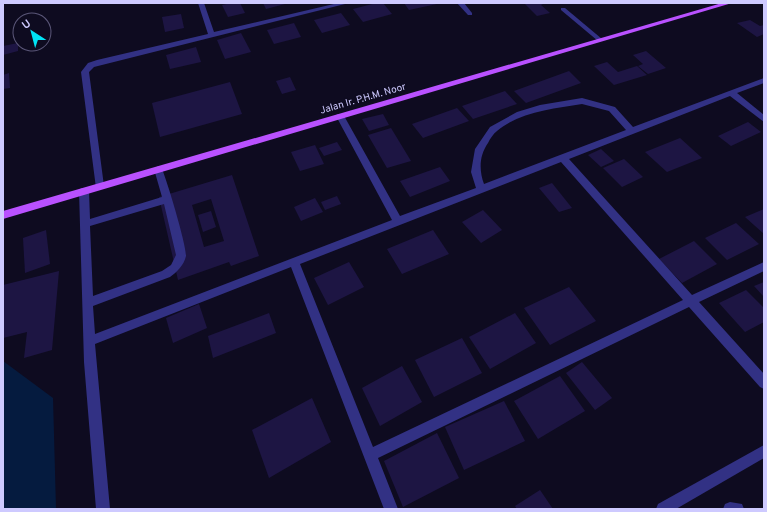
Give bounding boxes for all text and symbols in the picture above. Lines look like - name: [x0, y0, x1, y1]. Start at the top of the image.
- north arrow: [12, 12, 52, 52]
- text: U: [19, 17, 34, 33]
- street label: Jalan Ir. P.H.M. Noor: [318, 80, 408, 118]

